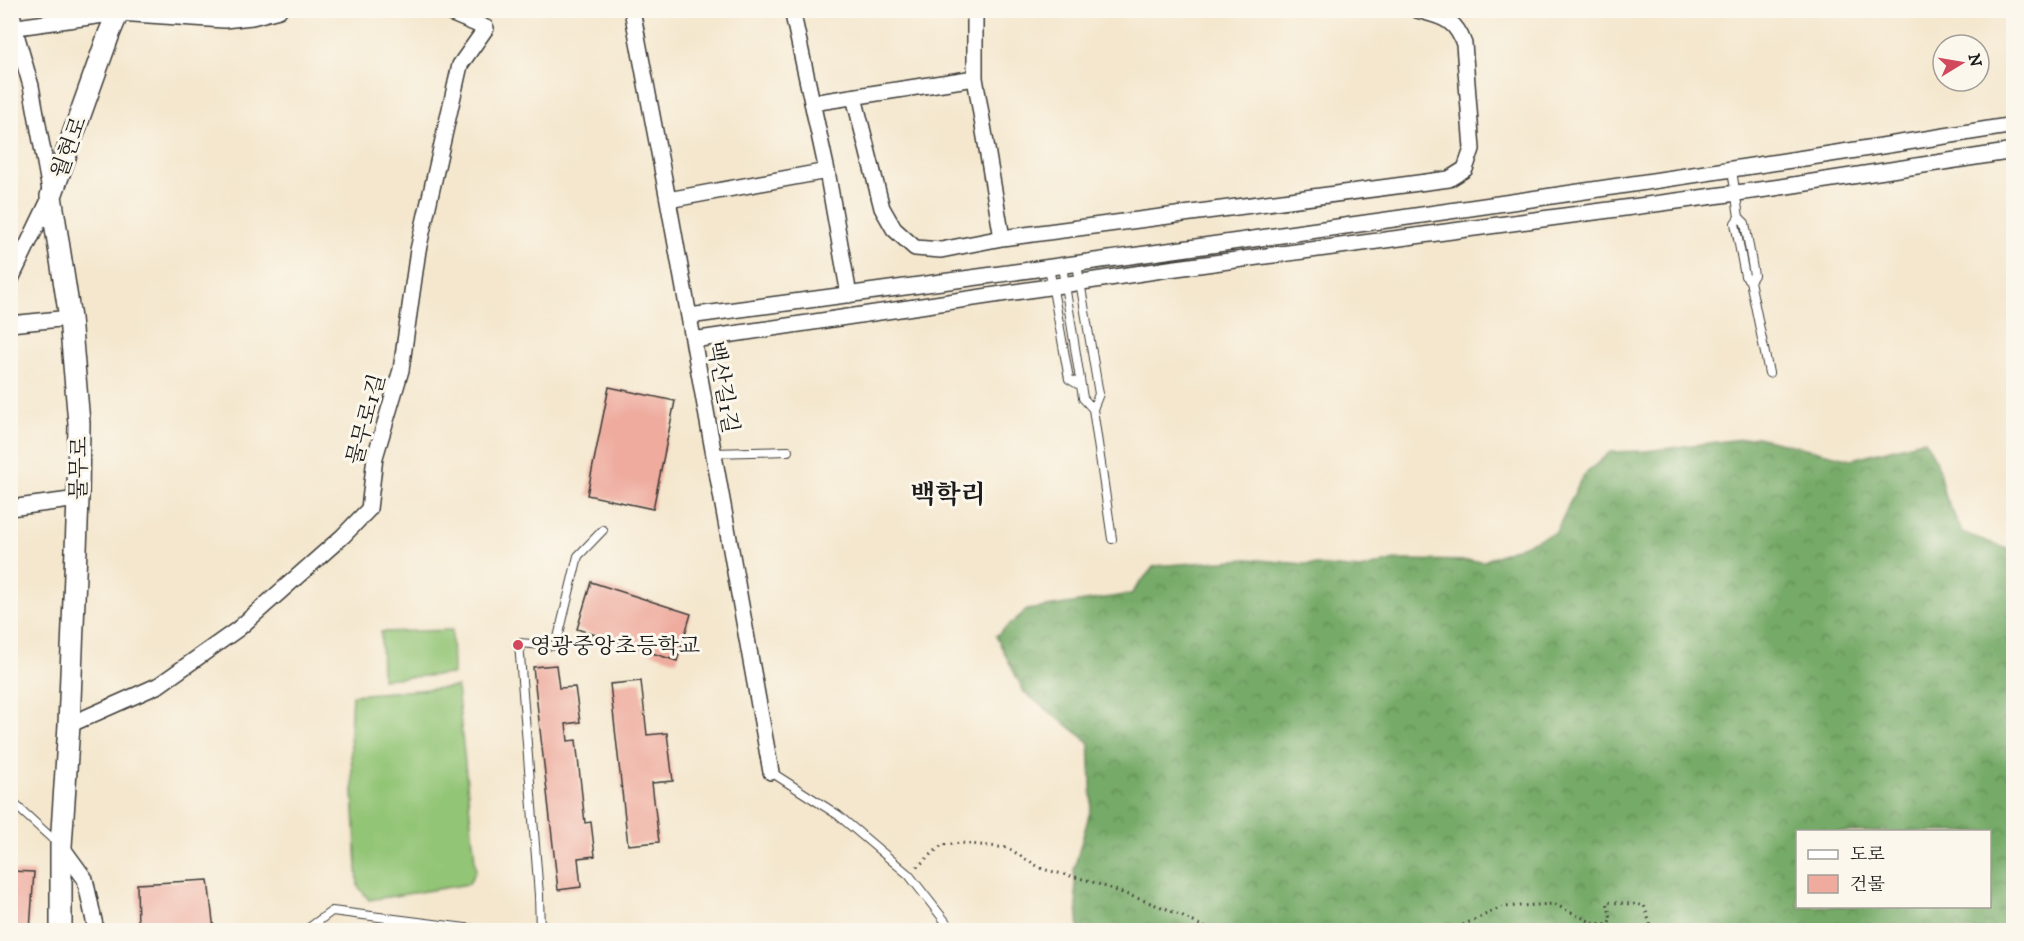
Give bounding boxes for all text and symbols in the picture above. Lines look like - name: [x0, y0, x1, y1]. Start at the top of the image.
- north arrow: [1931, 33, 1991, 93]
- text: N: [1964, 52, 1986, 69]
- street label: 월현로: [46, 113, 93, 182]
- street label: 백산길1길: [701, 339, 744, 435]
- street label: 물무로1길: [341, 371, 392, 468]
- street label: 물무로: [65, 436, 94, 500]
- district label: 백학리: [910, 479, 986, 512]
- place label: 영광중앙초등학교: [530, 633, 700, 660]
- marker: 영광중앙초등학교: [511, 638, 525, 652]
- legend: [1796, 830, 1991, 908]
- text: 도로: [1850, 844, 1885, 866]
- text: 건물: [1850, 874, 1885, 896]

